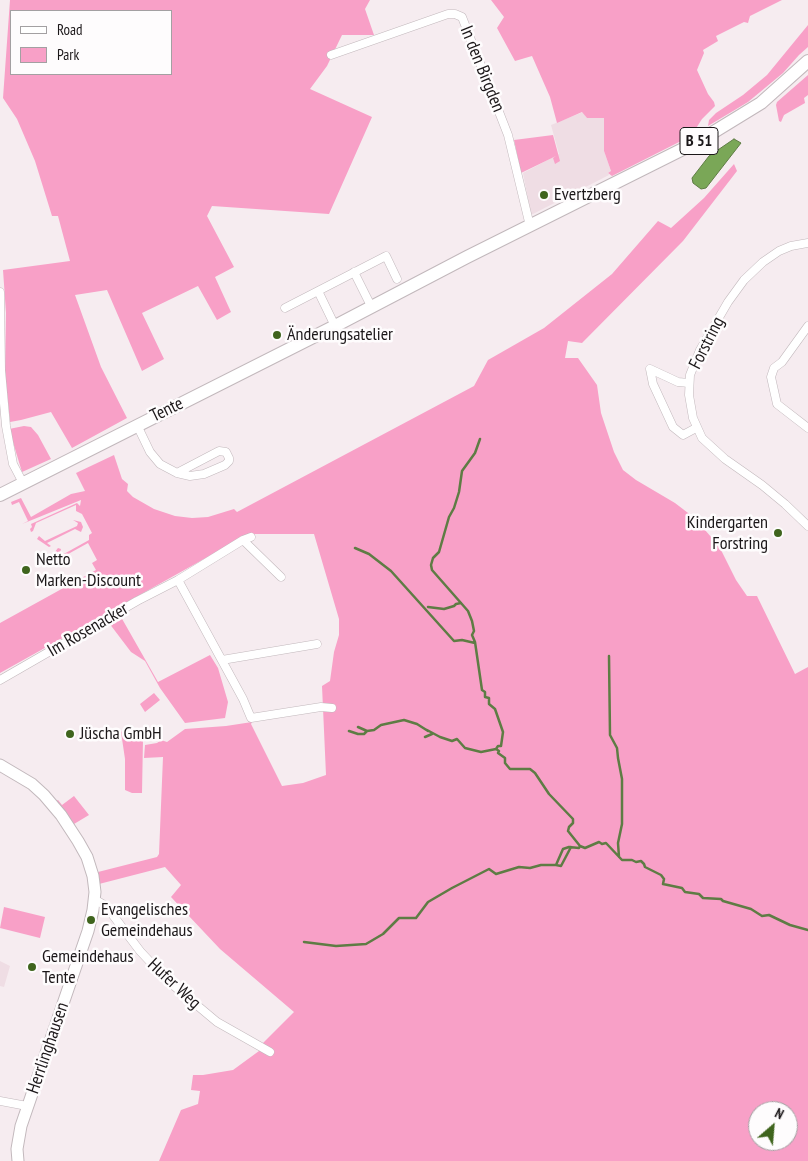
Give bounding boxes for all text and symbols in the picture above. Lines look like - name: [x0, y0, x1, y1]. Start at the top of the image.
- legend: [10, 10, 172, 75]
- text: Road: [57, 20, 83, 39]
- street label: In den Birgden: [455, 23, 509, 115]
- text: Park: [57, 45, 79, 64]
- road number: B 51: [680, 128, 718, 154]
- place label: Evertzberg: [554, 184, 621, 206]
- marker: Evertzberg: [538, 189, 550, 201]
- street label: Forstring: [685, 313, 729, 373]
- place label: Änderungsatelier: [287, 324, 393, 346]
- marker: Änderungsatelier: [271, 329, 283, 341]
- street label: Tente: [147, 393, 187, 427]
- place label: Kindergarten Forstring: [687, 512, 768, 554]
- marker: Kindergarten Forstring: [772, 527, 784, 539]
- place label: Netto Marken-Discount: [36, 549, 141, 592]
- marker: Netto Marken-Discount: [20, 564, 32, 576]
- street label: Im Rosenacker: [44, 598, 132, 662]
- place label: Jüscha GmbH: [80, 723, 162, 745]
- marker: Jüscha GmbH: [64, 728, 76, 740]
- place label: Evangelisches Gemeindehaus: [101, 899, 192, 942]
- marker: Evangelisches Gemeindehaus: [85, 914, 97, 926]
- place label: Gemeindehaus Tente: [42, 946, 133, 989]
- street label: Hufer Weg: [143, 954, 205, 1014]
- marker: Gemeindehaus Tente: [26, 961, 38, 973]
- street label: Herrlinghausen: [22, 1000, 74, 1096]
- north arrow: [748, 1101, 798, 1151]
- text: N: [772, 1104, 787, 1123]

